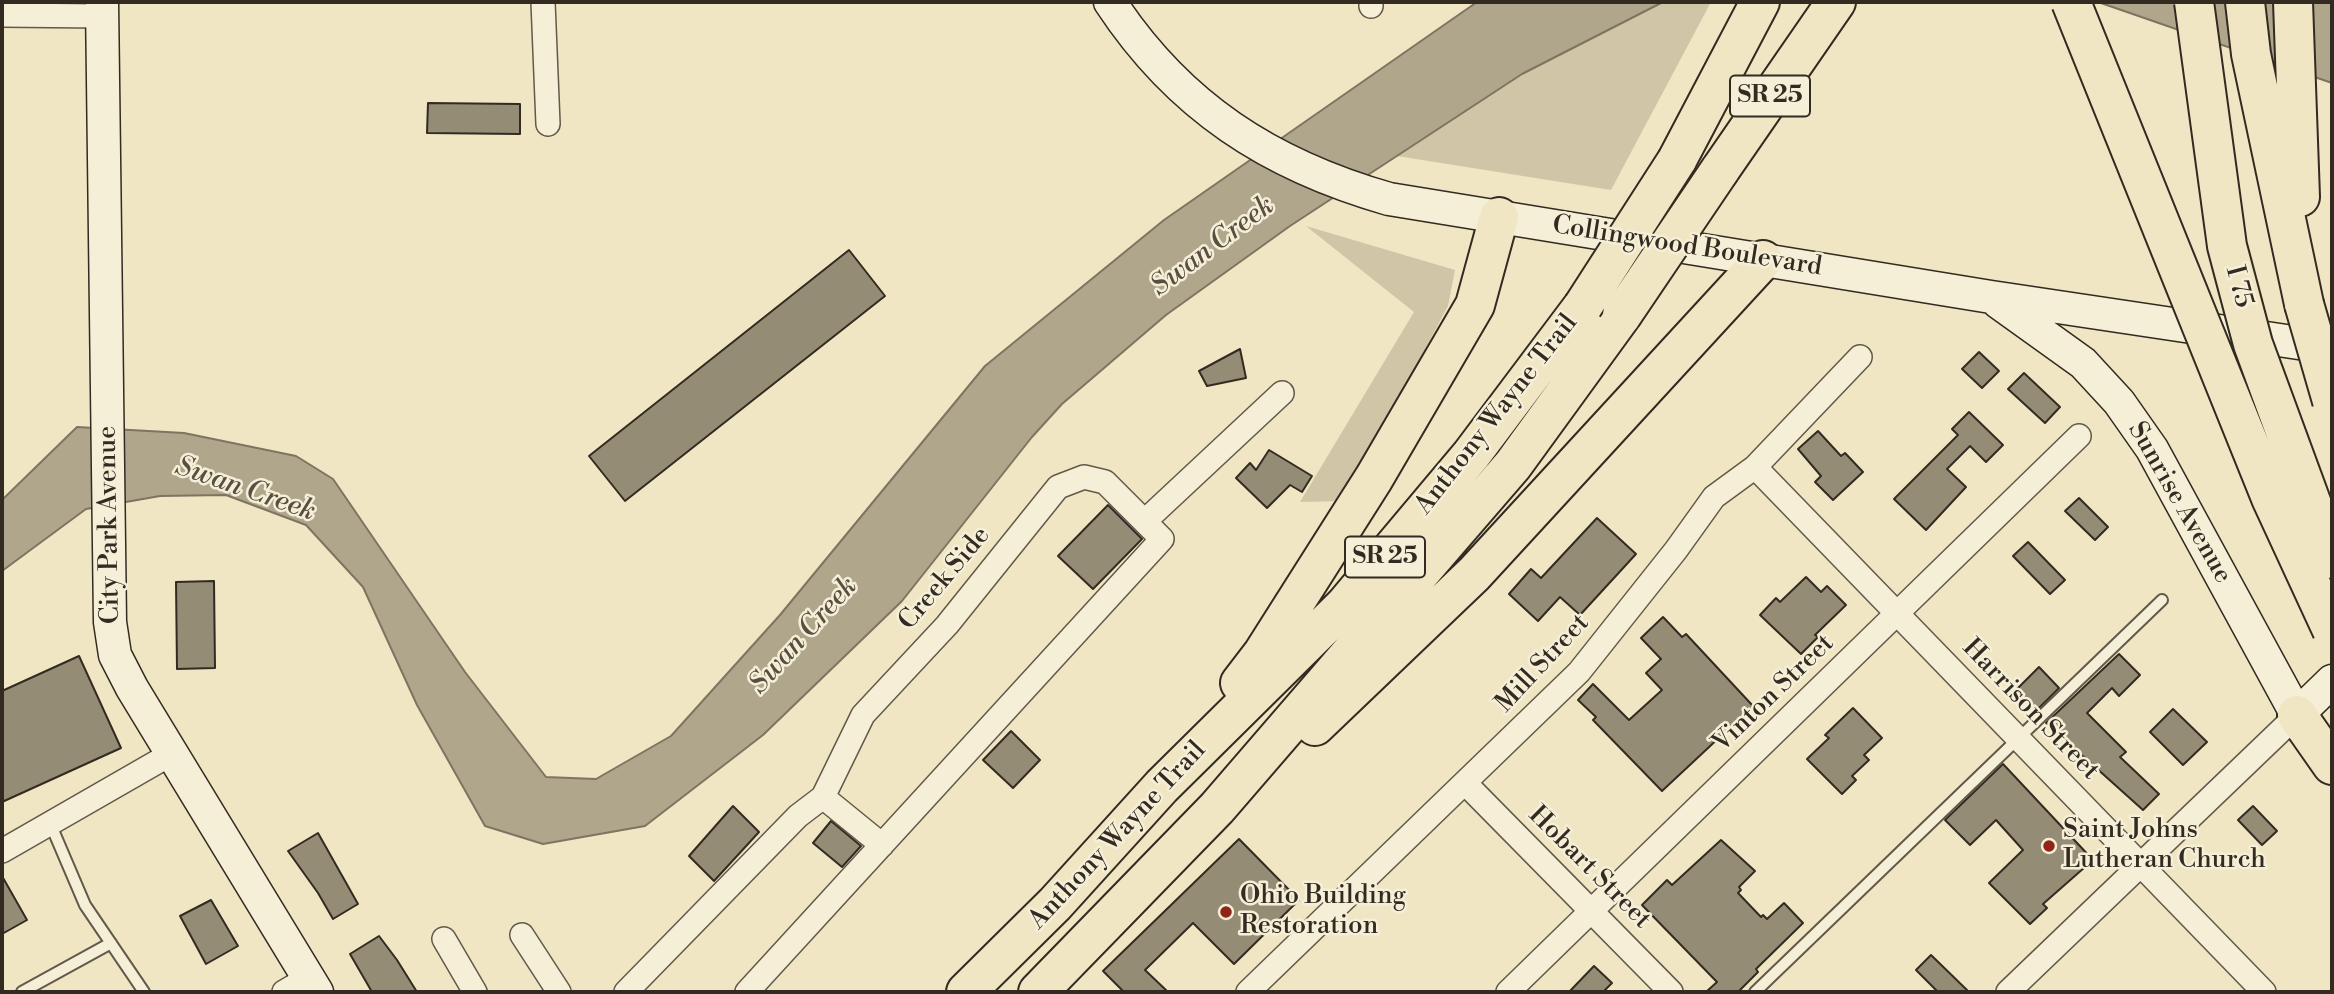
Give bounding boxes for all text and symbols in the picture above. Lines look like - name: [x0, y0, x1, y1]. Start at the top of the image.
- road number: SR 25: [1730, 76, 1810, 116]
- water label: Swan Creek: [1145, 190, 1281, 304]
- street label: Collingwood Boulevard: [1550, 210, 1824, 284]
- street label: I 75: [2217, 263, 2259, 311]
- street label: Anthony Wayne Trail: [1409, 309, 1585, 521]
- street label: Sunrise Avenue: [2120, 417, 2238, 589]
- street label: City Park Avenue: [93, 426, 127, 624]
- water label: Swan Creek: [171, 450, 319, 530]
- street label: Creek Side: [893, 521, 997, 637]
- road number: SR 25: [1345, 536, 1425, 578]
- water label: Swan Creek: [743, 571, 865, 701]
- street label: Mill Street: [1490, 608, 1596, 720]
- street label: Vinton Street: [1707, 629, 1841, 759]
- street label: Harrison Street: [1955, 633, 2105, 787]
- street label: Anthony Wayne Trail: [1023, 736, 1213, 936]
- street label: Hobart Street: [1521, 800, 1657, 936]
- place label: Saint Johns Lutheran Church: [2063, 815, 2266, 876]
- marker: Saint Johns Lutheran Church: [2041, 838, 2057, 854]
- place label: Ohio Building Restoration: [1240, 881, 1406, 942]
- marker: Ohio Building Restoration: [1218, 904, 1234, 920]

